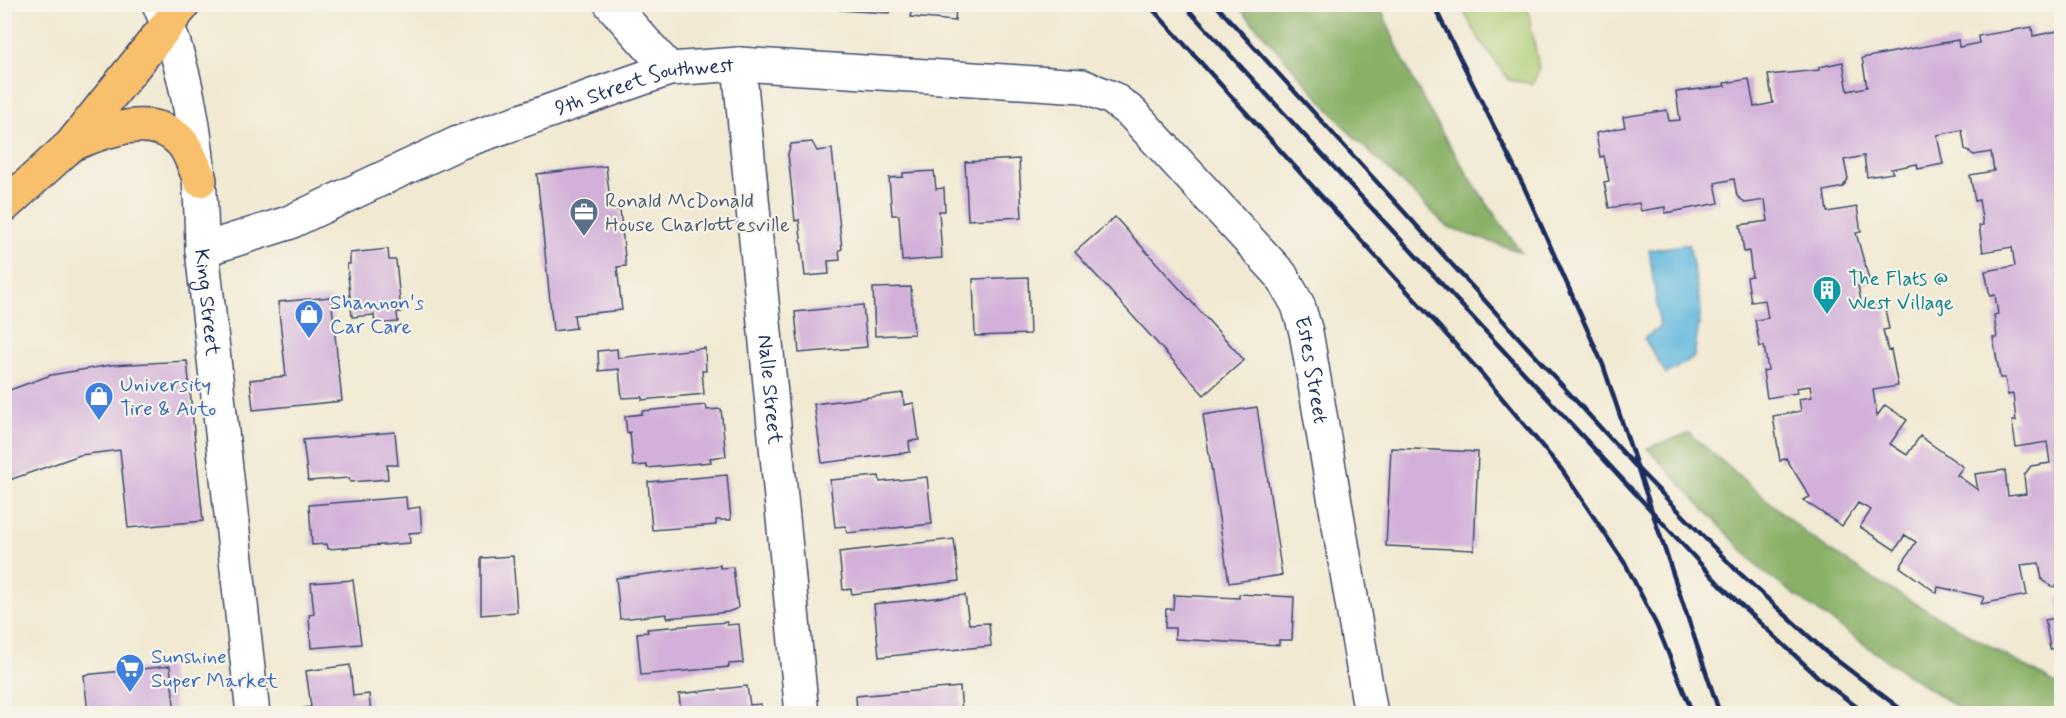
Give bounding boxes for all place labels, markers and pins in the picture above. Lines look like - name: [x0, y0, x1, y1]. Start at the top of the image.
- place label: Ronald McDonald House Charlottesville: [605, 187, 790, 239]
- office icon: Ronald McDonald House Charlottesville: [568, 196, 600, 238]
- place label: The Flats @ West Village: [1848, 265, 1954, 317]
- building icon: The Flats @ West Village: [1811, 274, 1843, 316]
- place label: Shannon's Car Care: [330, 289, 424, 341]
- shop icon: Shannon's Car Care: [293, 298, 325, 340]
- place label: University Tire & Auto: [120, 371, 216, 423]
- shop icon: University Tire & Auto: [83, 380, 115, 422]
- place label: Sunshine Super Market: [151, 643, 279, 695]
- supermarket icon: Sunshine Super Market: [114, 652, 146, 694]

